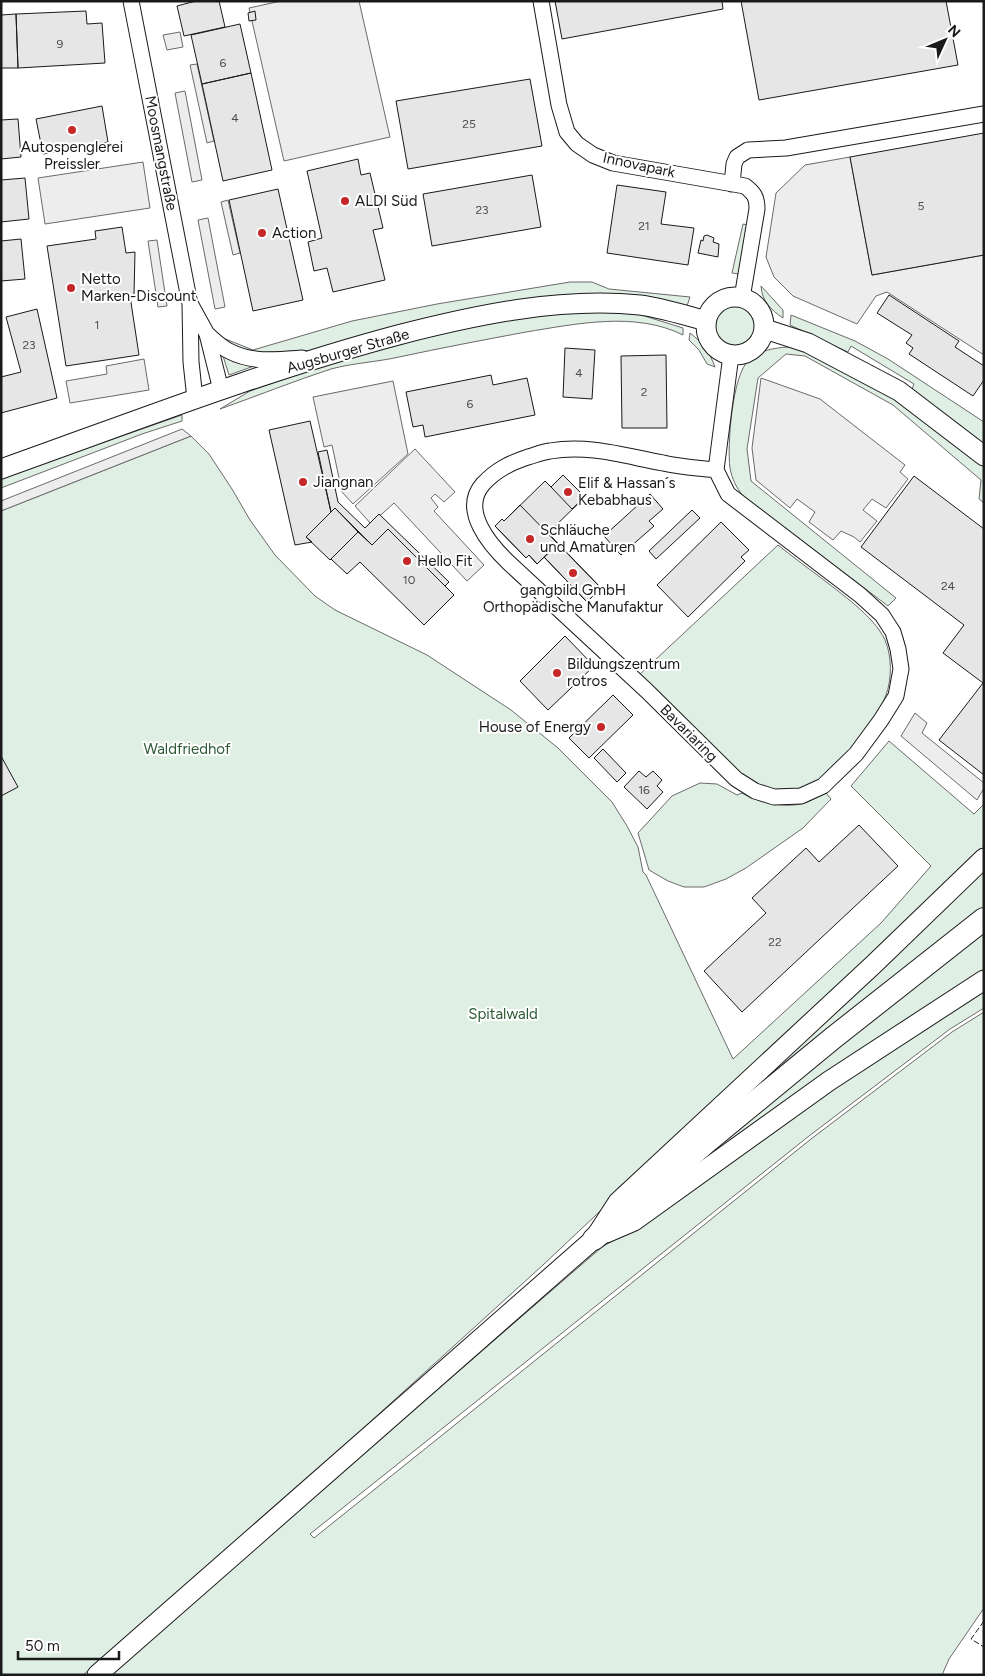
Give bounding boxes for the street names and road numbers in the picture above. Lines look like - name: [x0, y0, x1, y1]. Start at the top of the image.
- street label: Moosmangstraße: [141, 94, 181, 212]
- street label: Innovapark: [601, 149, 677, 182]
- street label: Augsburger Straße: [285, 325, 411, 377]
- street label: Bavariaring: [657, 701, 721, 765]

